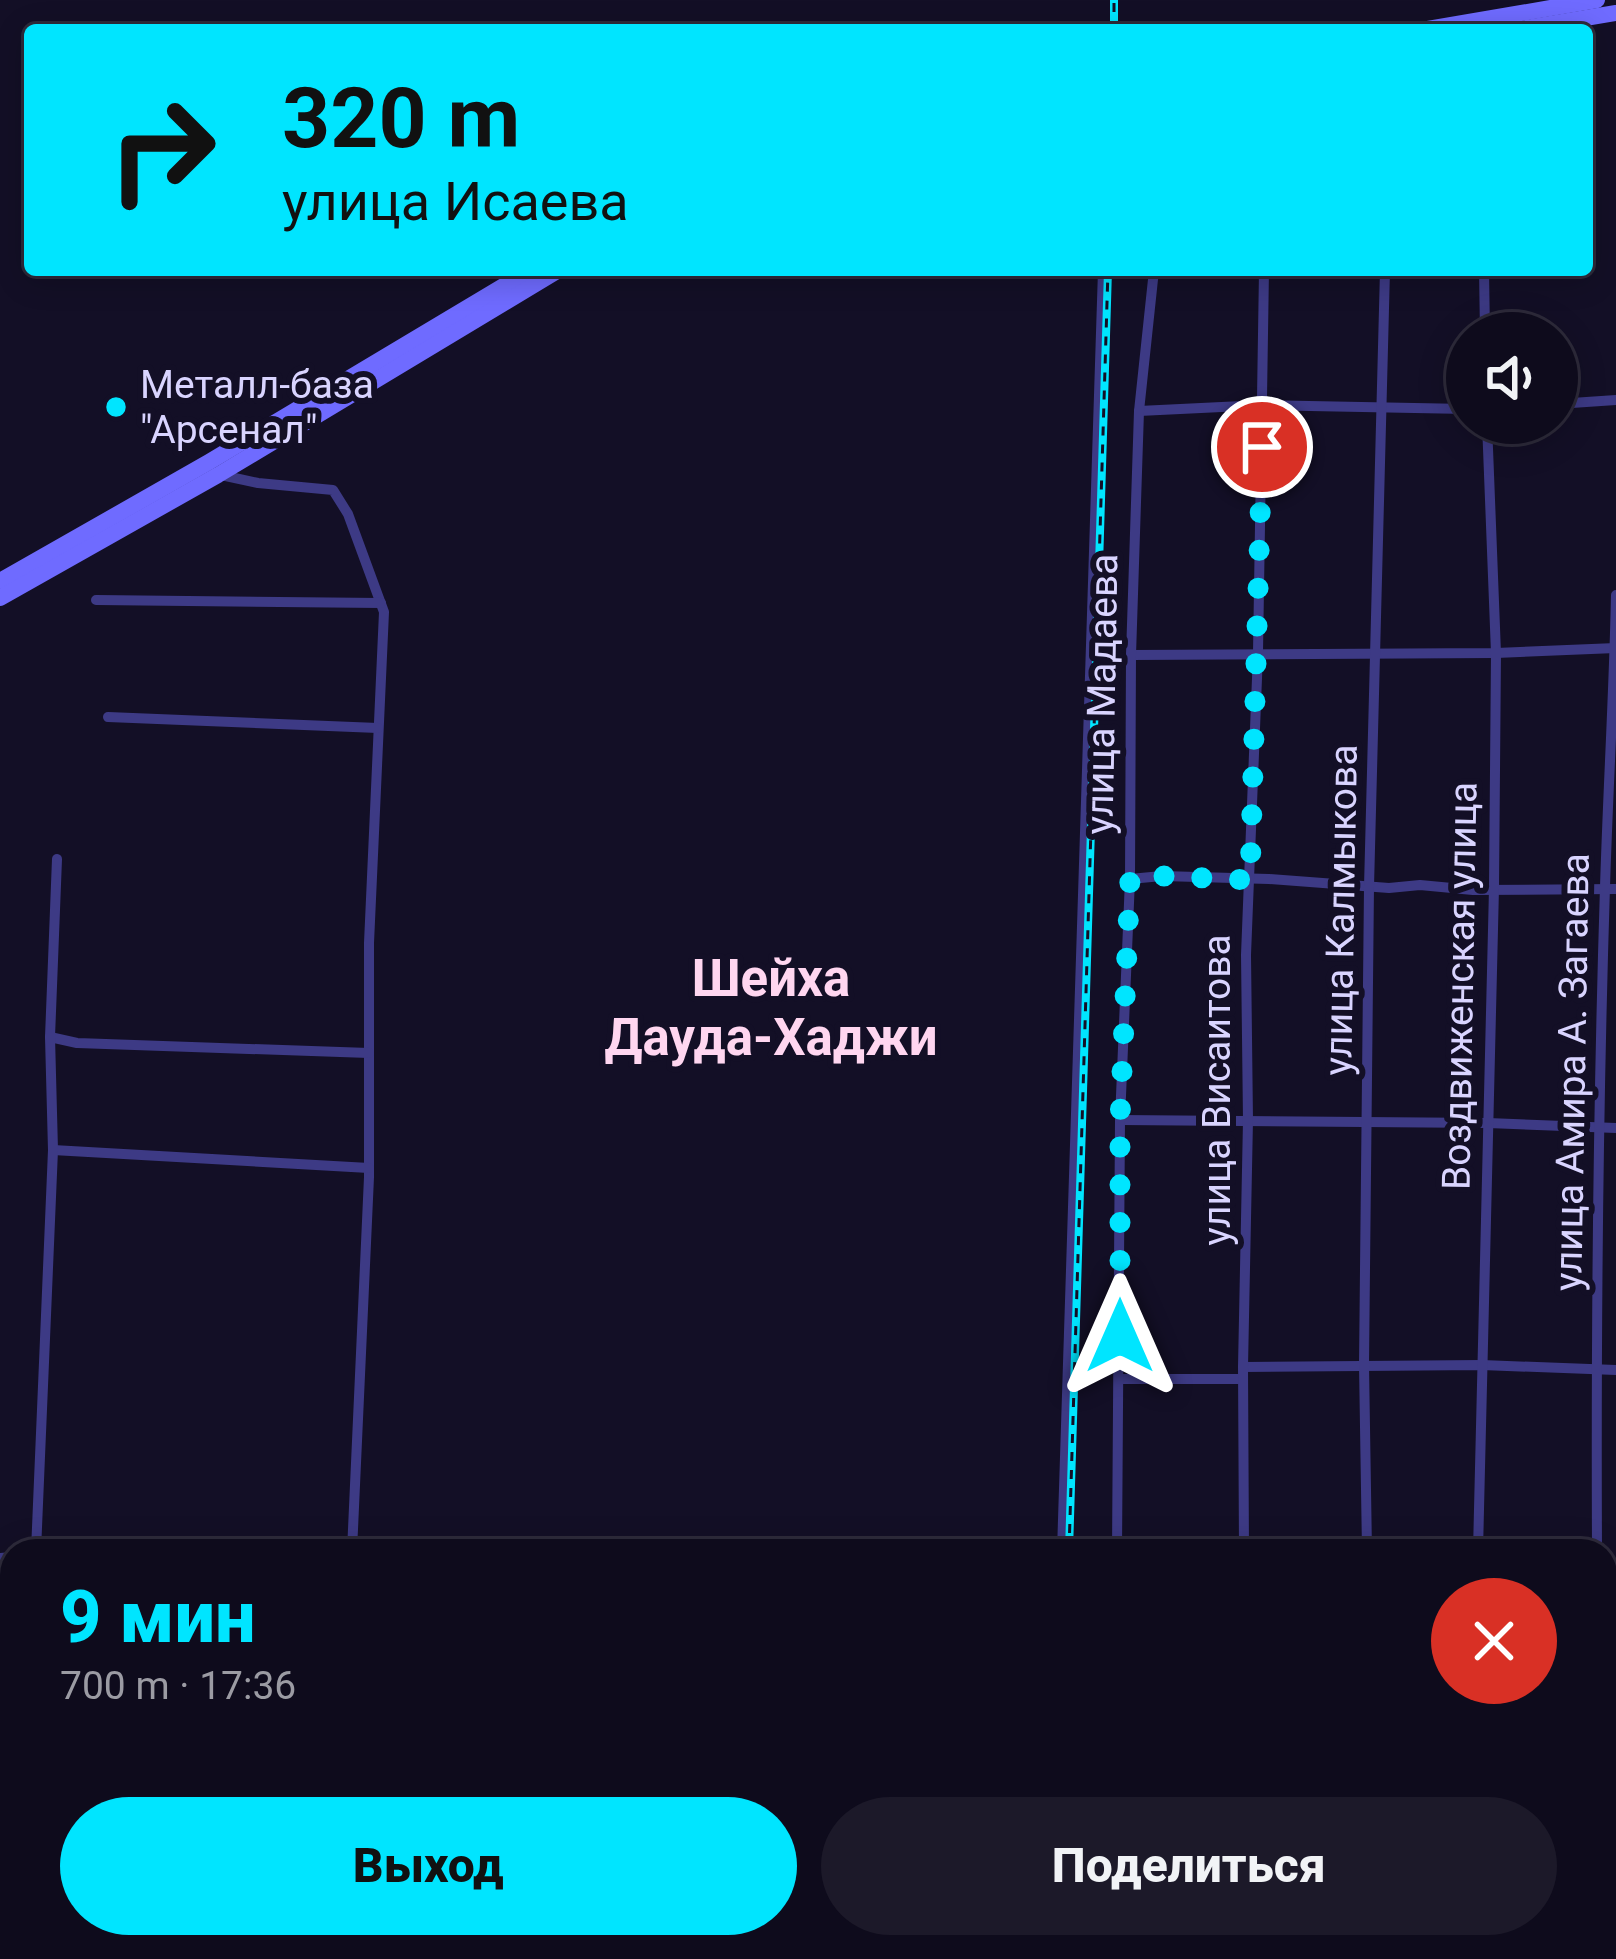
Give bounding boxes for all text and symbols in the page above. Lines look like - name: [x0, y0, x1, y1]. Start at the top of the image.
- text: 320 m: [282, 69, 520, 168]
- icon: right: [84, 72, 240, 228]
- text: улица Исаева: [282, 170, 629, 233]
- map controls: [1446, 312, 1578, 444]
- button: sound: [1446, 312, 1578, 444]
- place label: Металл-база "Арсенал": [140, 362, 374, 453]
- marker: Металл-база "Арсенал": [103, 394, 129, 420]
- pin: [1211, 396, 1313, 498]
- icon: arrive: [1229, 414, 1295, 480]
- street label: улица Мадаева: [1077, 553, 1127, 835]
- street label: улица Калмыкова: [1315, 744, 1367, 1076]
- street label: Воздвиженская улица: [1433, 782, 1487, 1190]
- street label: улица Амира А. Загаева: [1545, 853, 1599, 1291]
- street label: улица Висаитова: [1194, 934, 1240, 1246]
- district label: Шейха Дауда-Хаджи: [604, 949, 938, 1067]
- position arrow: [1057, 1273, 1183, 1399]
- text: 9 мин: [60, 1575, 256, 1660]
- button: close: [1431, 1578, 1557, 1704]
- text: 700 m · 17:36: [60, 1663, 296, 1709]
- button: Выход: [60, 1797, 797, 1935]
- button: Поделиться: [821, 1797, 1557, 1935]

